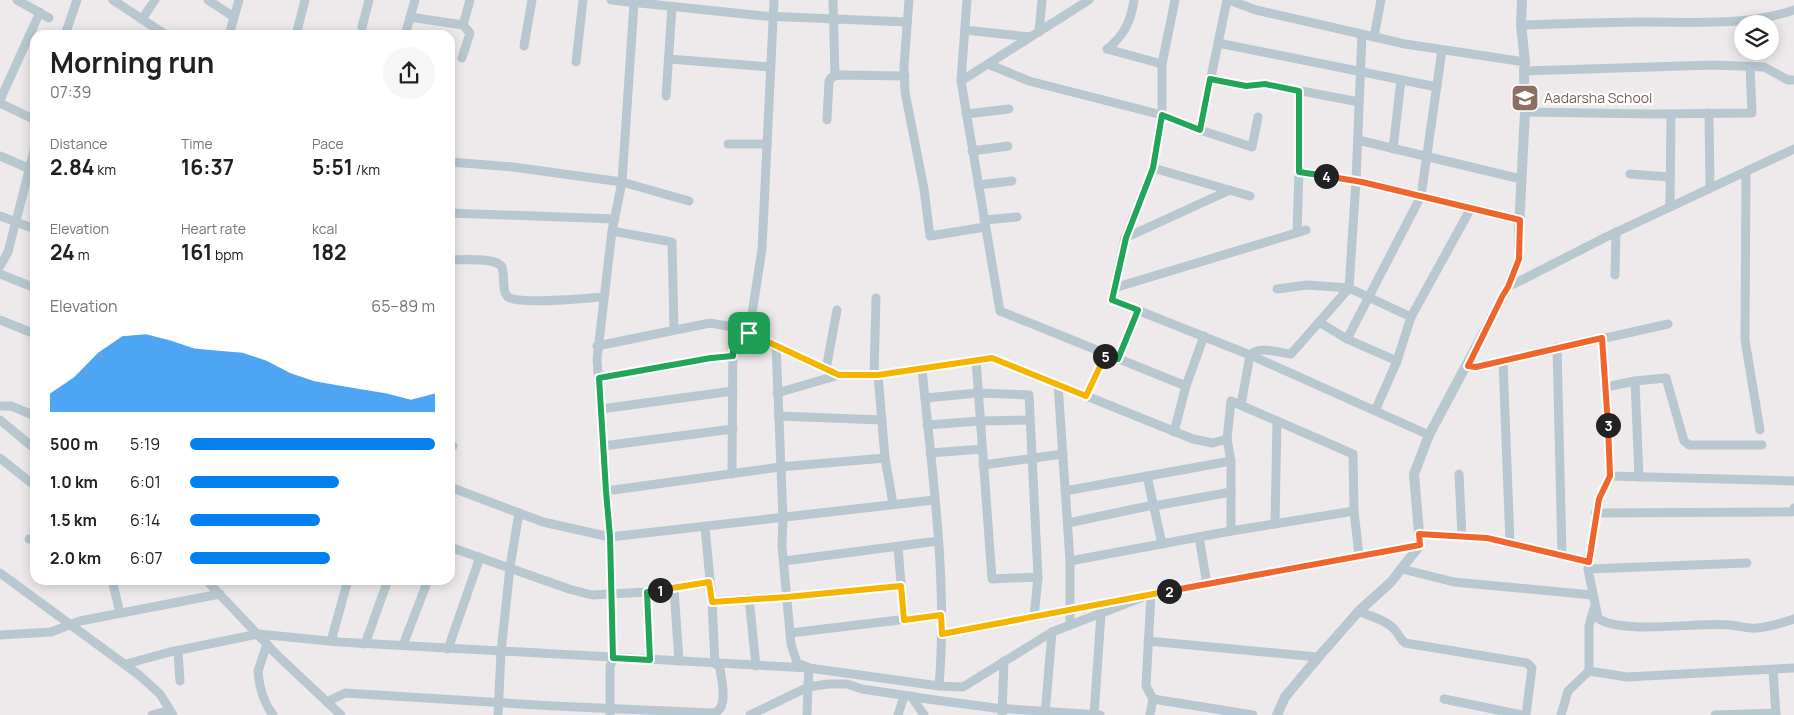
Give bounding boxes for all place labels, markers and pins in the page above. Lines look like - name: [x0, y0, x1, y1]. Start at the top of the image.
- school or university icon: Aadarsha School: [1510, 83, 1540, 113]
- place label: Aadarsha School: [1544, 88, 1652, 107]
- pin: 4: [1314, 164, 1338, 188]
- pin: [728, 312, 770, 354]
- pin: 5: [1092, 344, 1118, 368]
- pin: 3: [1596, 412, 1620, 438]
- pin: 1: [648, 578, 672, 602]
- pin: 2: [1156, 578, 1182, 604]

